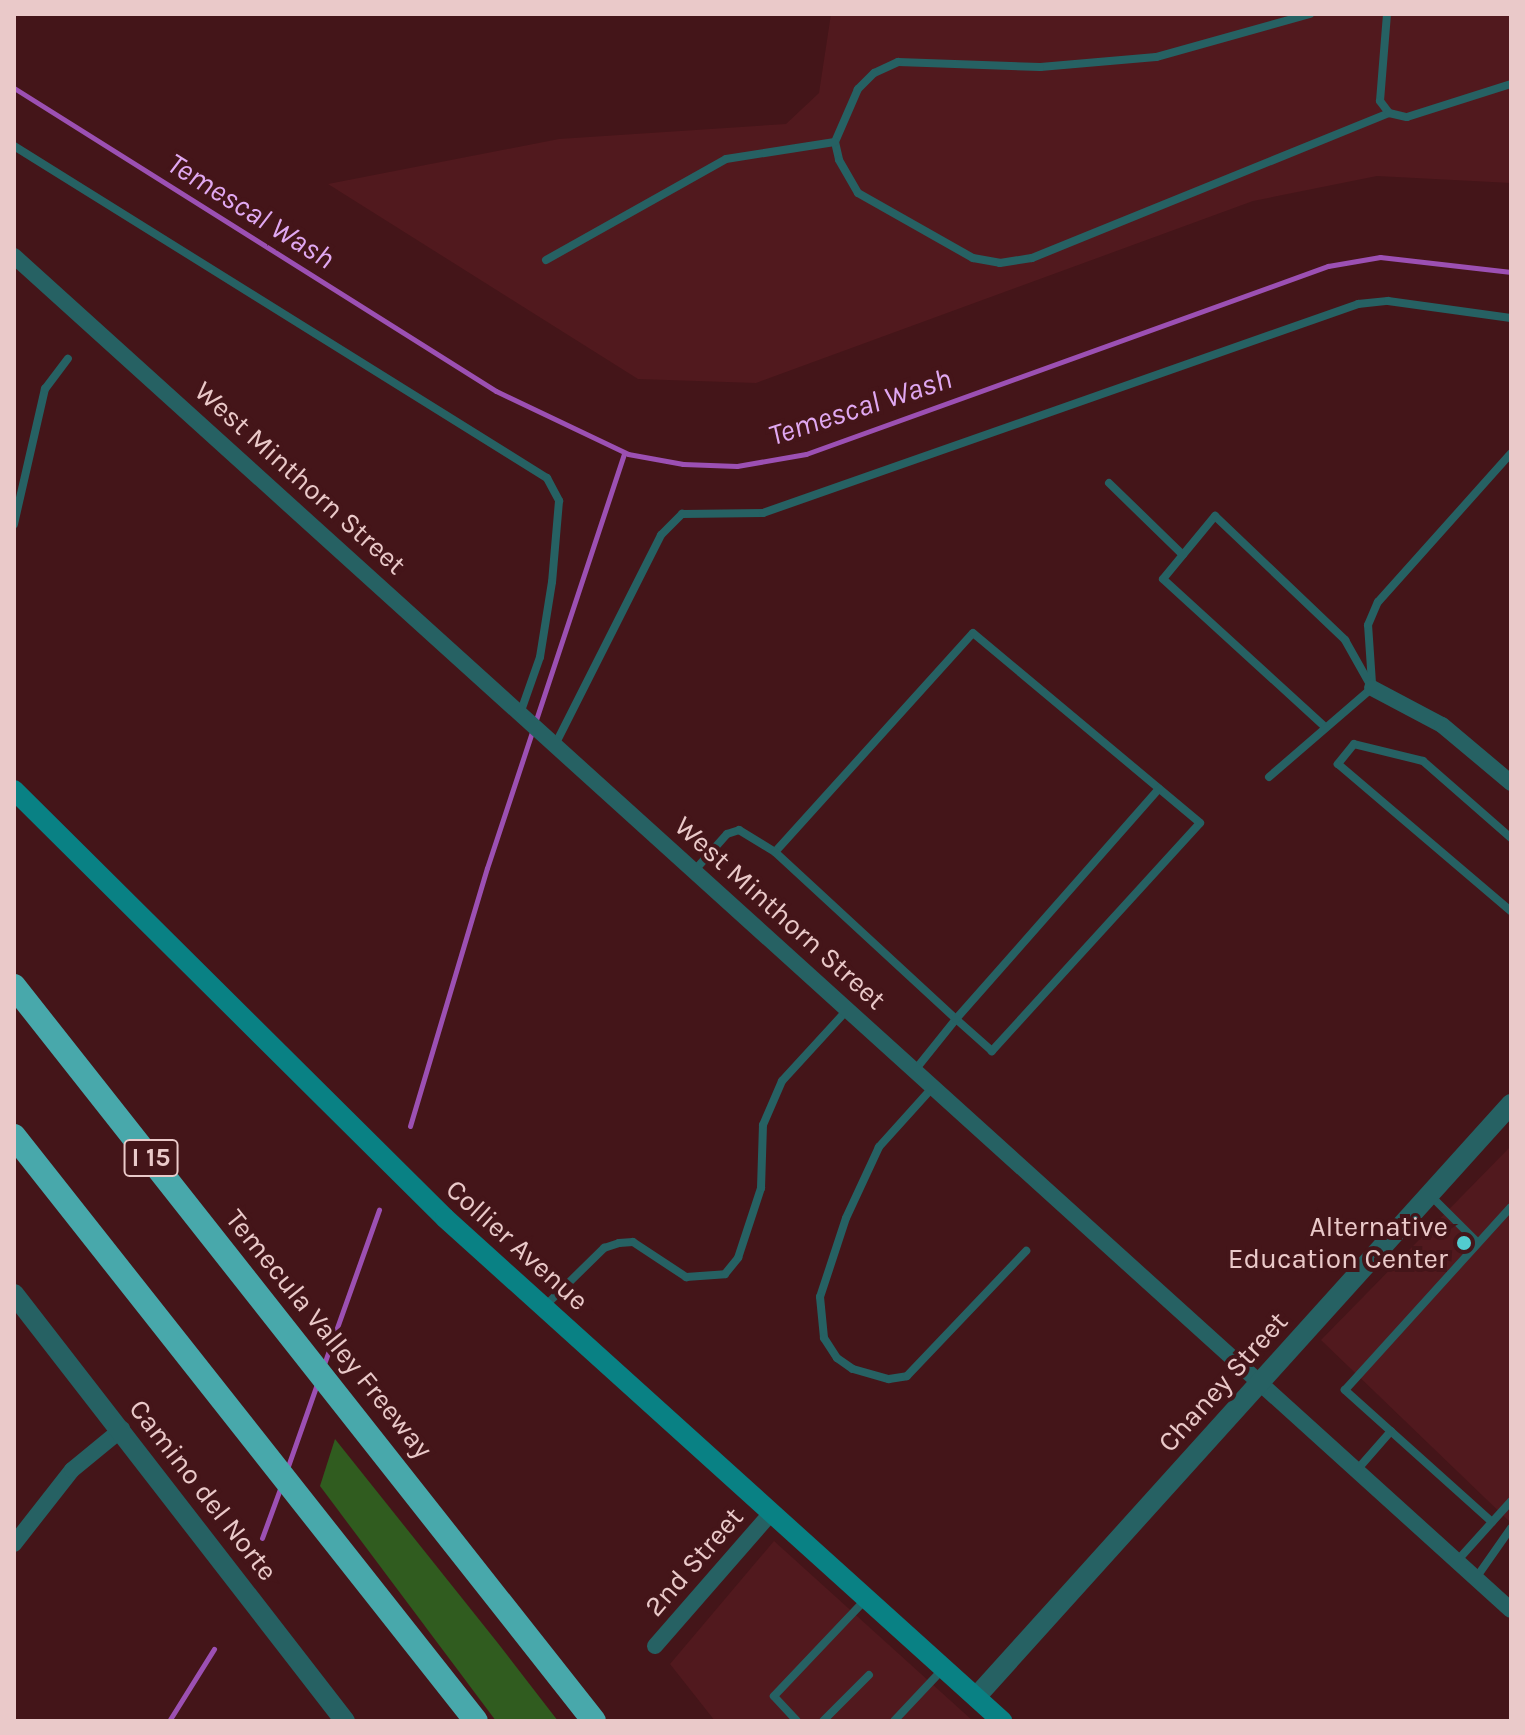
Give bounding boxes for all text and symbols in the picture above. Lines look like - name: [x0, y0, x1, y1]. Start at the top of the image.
- water label: Temescal Wash: [161, 145, 341, 277]
- water label: Temescal Wash: [764, 360, 956, 454]
- street label: West Minthorn Street: [187, 374, 413, 582]
- street label: West Minthorn Street: [667, 809, 893, 1017]
- road number: I 15: [123, 1136, 179, 1180]
- street label: Collier Avenue: [439, 1172, 595, 1318]
- street label: Temecula Valley Freeway: [218, 1203, 440, 1465]
- place label: Alternative Education Center: [1228, 1210, 1448, 1276]
- marker: Alternative Education Center: [1455, 1234, 1473, 1252]
- street label: Chaney Street: [1151, 1305, 1295, 1459]
- street label: Camino del Norte: [122, 1393, 284, 1587]
- street label: 2nd Street: [638, 1501, 750, 1623]

